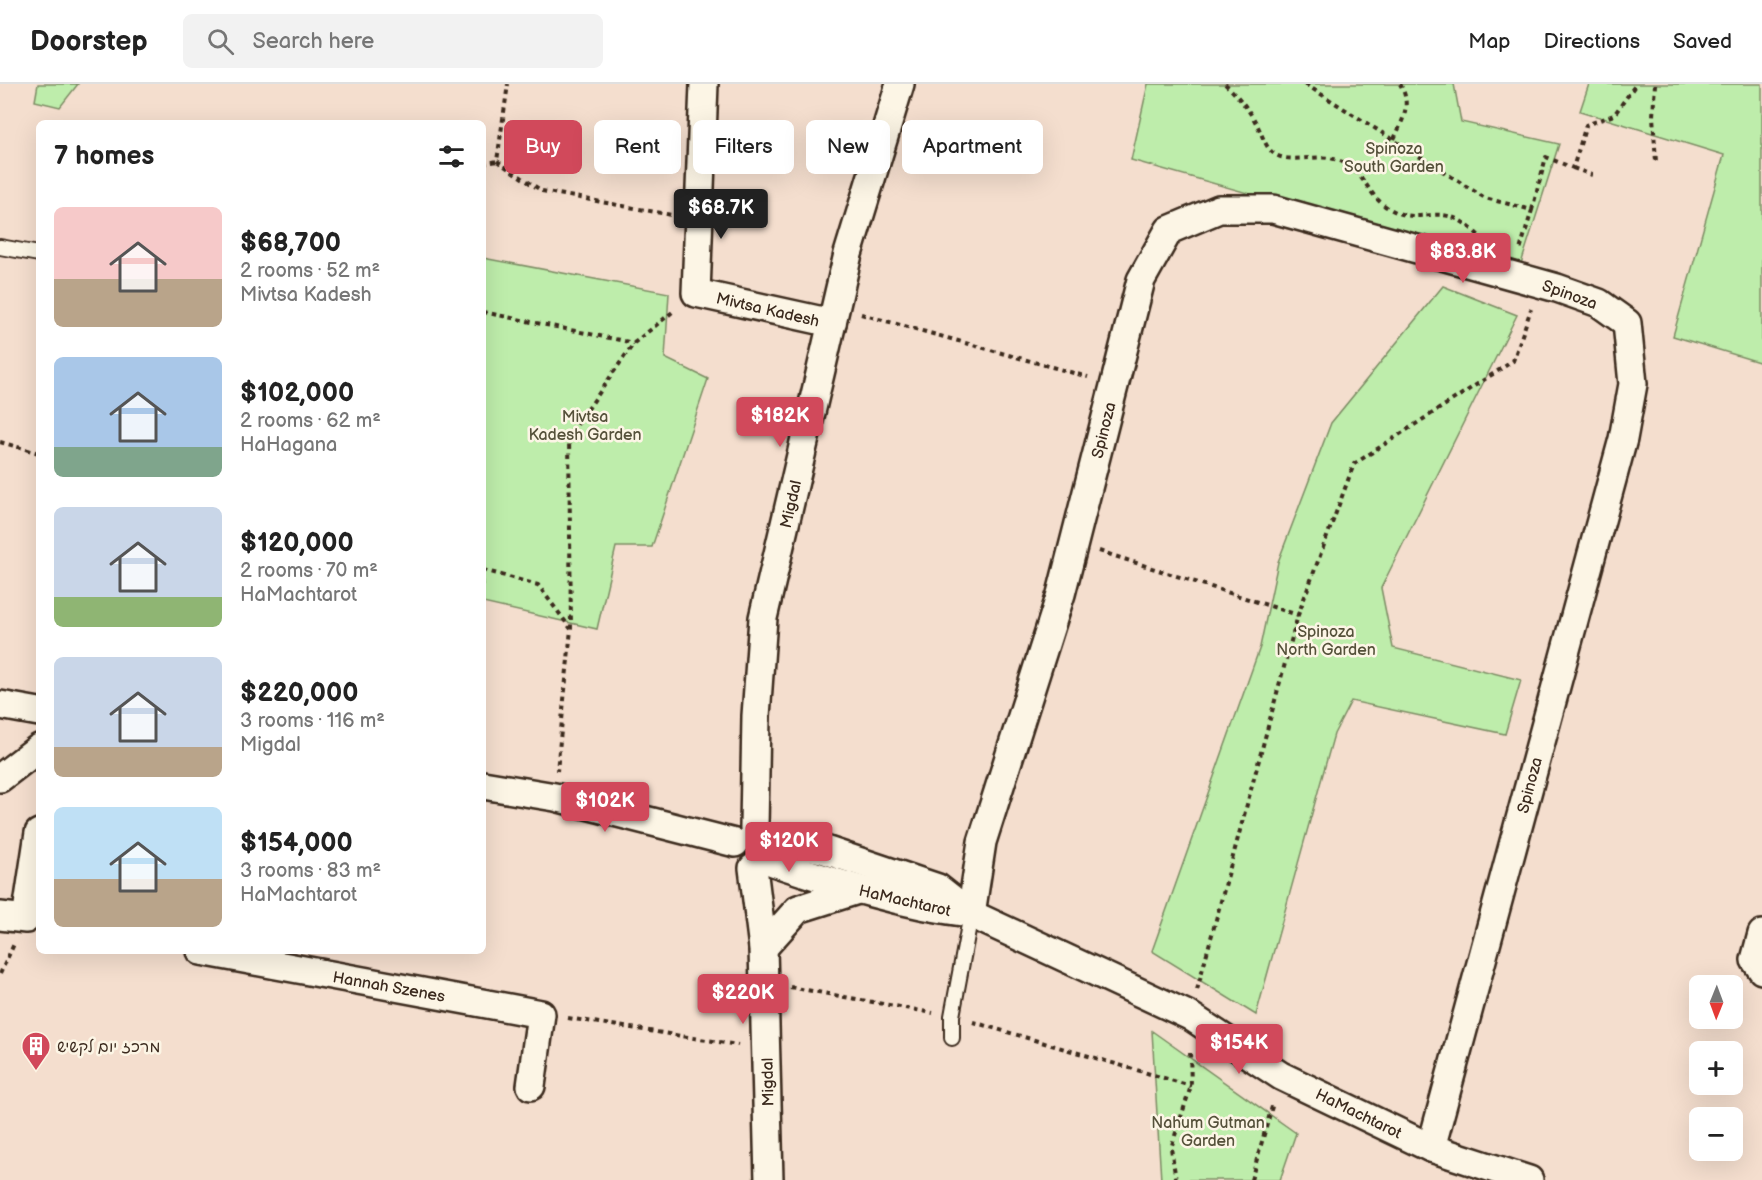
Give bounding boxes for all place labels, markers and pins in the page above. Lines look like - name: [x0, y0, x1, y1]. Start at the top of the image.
- pin: $68.7K: [672, 189, 770, 240]
- pin: $83.8K: [1414, 233, 1512, 284]
- pin: $182K: [738, 397, 822, 448]
- pin: $102K: [563, 782, 647, 833]
- pin: $120K: [747, 822, 831, 873]
- pin: $220K: [701, 974, 785, 1025]
- pin: $154K: [1197, 1024, 1281, 1075]
- building icon: מרכז יום לקשיש: [20, 1030, 52, 1072]
- place label: מרכז יום לקשיש: [57, 1038, 161, 1057]

